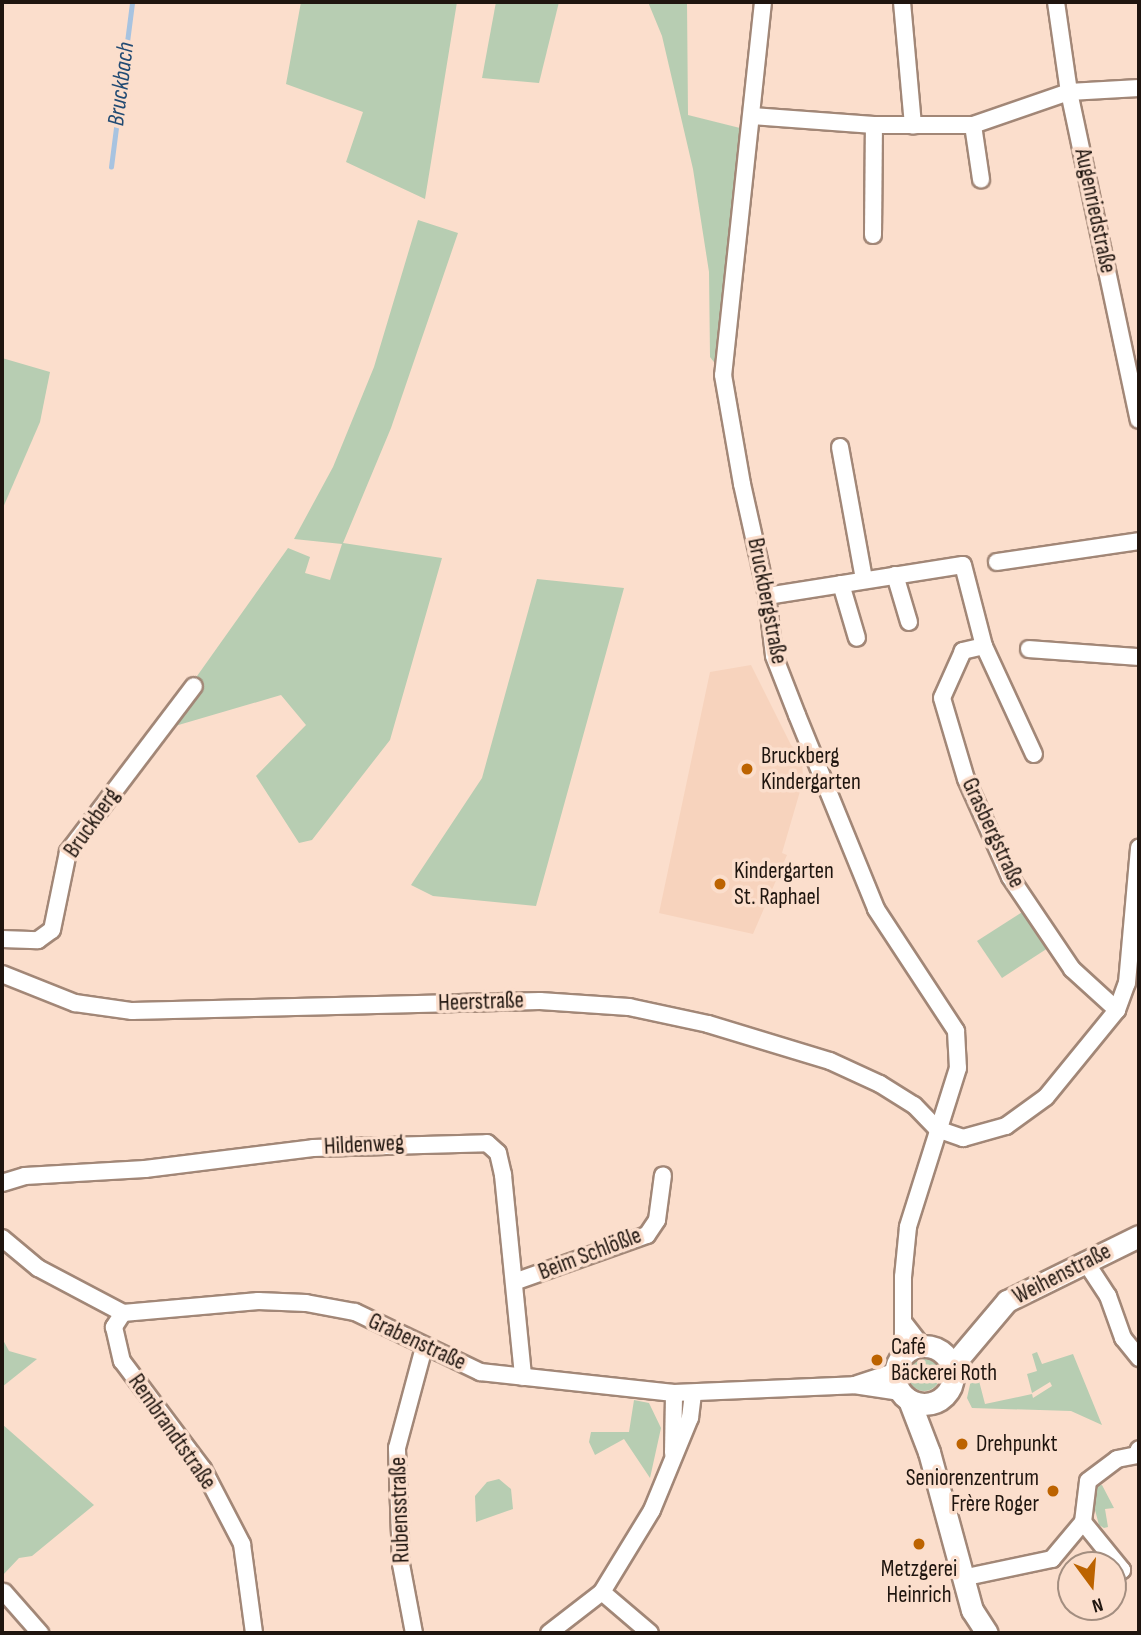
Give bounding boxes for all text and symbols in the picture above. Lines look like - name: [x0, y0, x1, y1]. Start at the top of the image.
- water label: Bruckbach: [102, 40, 140, 128]
- street label: Augenriedstraße: [1068, 146, 1122, 276]
- street label: Bruckbergstraße: [741, 536, 793, 666]
- place label: Bruckberg Kindergarten: [761, 742, 861, 796]
- marker: Bruckberg Kindergarten: [739, 761, 755, 777]
- street label: Grasbergstraße: [956, 774, 1030, 892]
- street label: Bruckberg: [58, 783, 126, 863]
- place label: Kindergarten St. Raphael: [734, 857, 834, 911]
- marker: Kindergarten St. Raphael: [712, 876, 728, 892]
- street label: Heerstraße: [438, 987, 524, 1017]
- street label: Hildenweg: [323, 1129, 405, 1161]
- street label: Beim Schlößle: [535, 1222, 645, 1286]
- street label: Weihenstraße: [1008, 1238, 1116, 1310]
- street label: Grabenstraße: [364, 1307, 470, 1377]
- place label: Café Bäckerei Roth: [891, 1333, 997, 1387]
- marker: Café Bäckerei Roth: [869, 1352, 885, 1368]
- street label: Rembrandtstraße: [122, 1369, 222, 1495]
- place label: Drehpunkt: [976, 1430, 1057, 1458]
- marker: Drehpunkt: [954, 1436, 970, 1452]
- street label: Rubensstraße: [384, 1456, 416, 1564]
- place label: Seniorenzentrum Frère Roger: [906, 1464, 1039, 1518]
- marker: Seniorenzentrum Frère Roger: [1045, 1483, 1061, 1499]
- marker: Metzgerei Heinrich: [911, 1536, 927, 1552]
- north arrow: [1057, 1551, 1127, 1621]
- place label: Metzgerei Heinrich: [881, 1555, 957, 1609]
- text: N: [1089, 1592, 1105, 1617]

